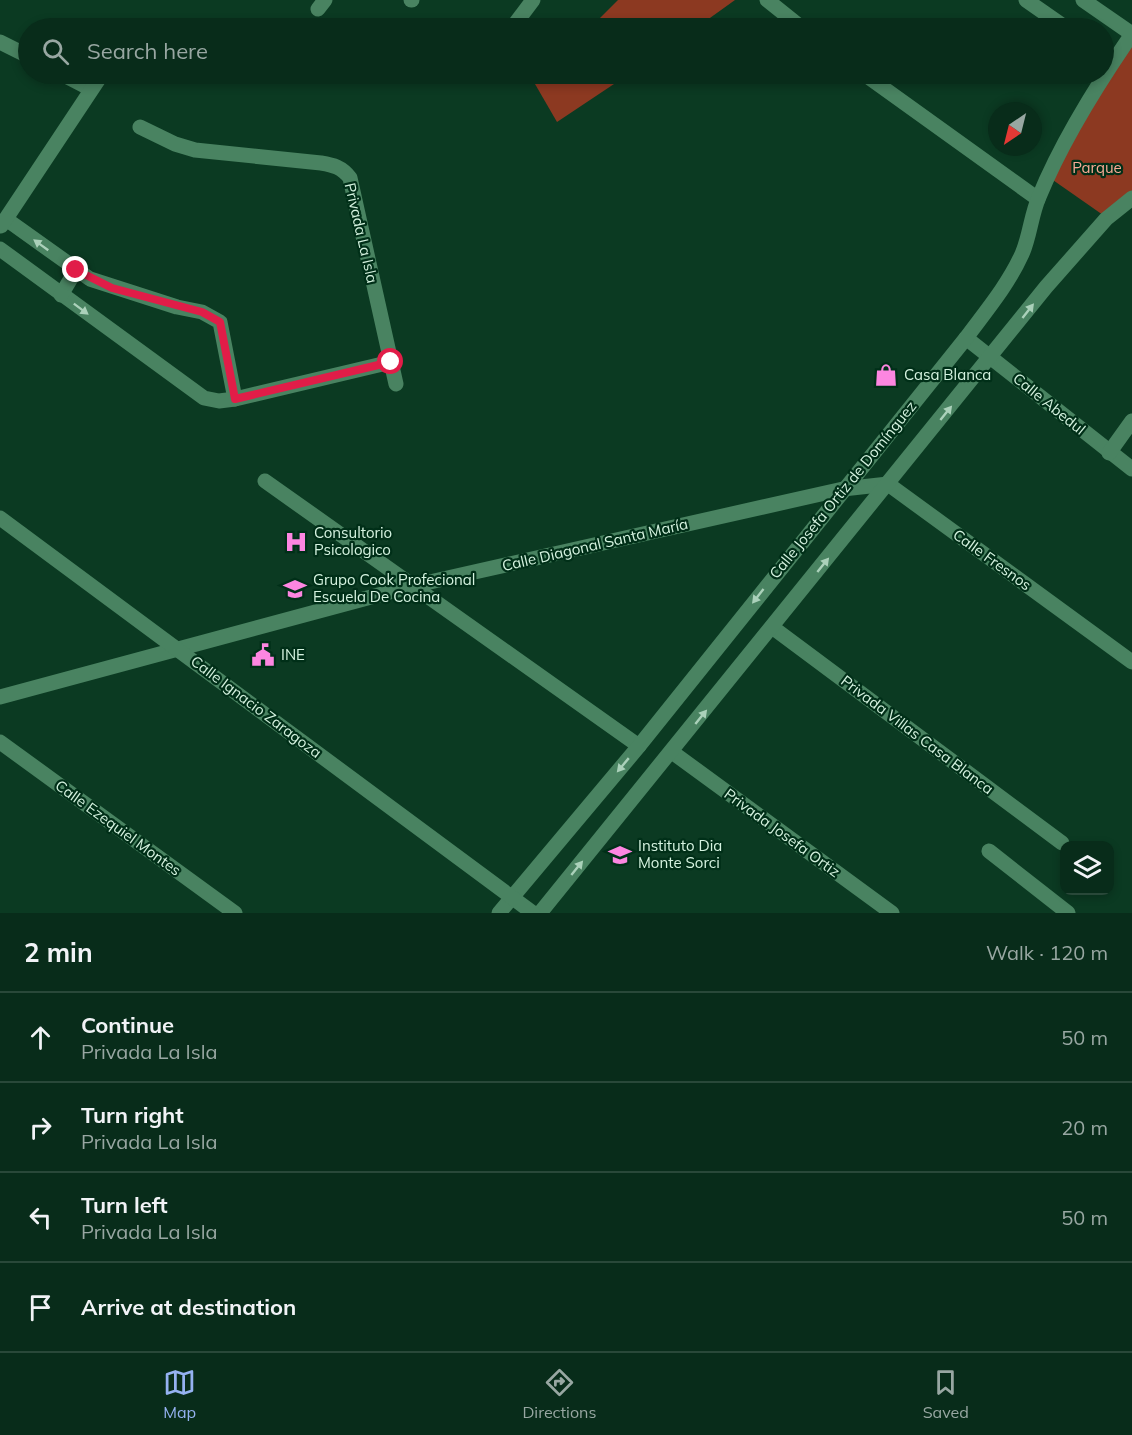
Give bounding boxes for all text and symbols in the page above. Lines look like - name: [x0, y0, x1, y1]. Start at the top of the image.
- search box: [18, 18, 1114, 84]
- icon: search: [39, 35, 72, 68]
- text: Search here: [87, 37, 208, 65]
- north arrow: [988, 102, 1042, 156]
- park label: Parque: [1072, 158, 1122, 177]
- street label: Privada La Isla: [341, 181, 382, 285]
- one-way arrow: [34, 239, 50, 251]
- route end: [62, 256, 88, 282]
- one-way arrow: [73, 303, 88, 315]
- one-way arrow: [1021, 303, 1033, 318]
- route start: [377, 348, 403, 374]
- shop icon: Casa Blanca: [873, 362, 899, 388]
- place label: Casa Blanca: [904, 365, 991, 384]
- street label: Calle Abedul: [1009, 369, 1089, 439]
- street label: Calle Josefa Ortiz de Domínguez: [765, 397, 920, 582]
- one-way arrow: [939, 406, 952, 421]
- street label: Calle Diagonal Santa María: [500, 514, 690, 575]
- place label: Consultorio Psicologico: [314, 523, 392, 559]
- street label: Calle Fresnos: [949, 525, 1035, 594]
- hospital icon: Consultorio Psicologico: [283, 529, 309, 555]
- one-way arrow: [816, 557, 829, 573]
- place label: Grupo Cook Profecional Escuela De Cocina: [313, 570, 475, 606]
- school or university icon: Grupo Cook Profecional Escuela De Cocina: [282, 576, 308, 602]
- one-way arrow: [751, 588, 764, 604]
- public building icon: INE: [250, 642, 276, 668]
- place label: INE: [281, 645, 305, 664]
- street label: Calle Ignacio Zaragoza: [187, 651, 325, 762]
- street label: Privada Villas Casa Blanca: [837, 671, 997, 798]
- one-way arrow: [694, 709, 706, 724]
- one-way arrow: [617, 757, 630, 772]
- street label: Calle Ezequiel Montes: [52, 776, 185, 880]
- street label: Privada Josefa Ortiz: [721, 784, 844, 881]
- place label: Instituto Dia Monte Sorci: [638, 836, 722, 872]
- map controls: [1060, 841, 1114, 895]
- button: layers: [1060, 841, 1114, 895]
- school or university icon: Instituto Dia Monte Sorci: [607, 842, 633, 868]
- one-way arrow: [571, 860, 584, 876]
- text: 2 min: [24, 936, 93, 969]
- text: Walk · 120 m: [986, 940, 1108, 965]
- text: Continue: [81, 1011, 174, 1039]
- icon: ahead: [24, 1021, 57, 1054]
- text: 50 m: [1061, 1025, 1108, 1050]
- text: Privada La Isla: [81, 1039, 217, 1064]
- text: Turn right: [81, 1101, 184, 1129]
- icon: right: [24, 1111, 57, 1144]
- text: 20 m: [1061, 1115, 1108, 1140]
- text: Privada La Isla: [81, 1129, 217, 1154]
- text: Turn left: [81, 1191, 168, 1219]
- icon: left: [24, 1201, 57, 1234]
- text: 50 m: [1061, 1205, 1108, 1230]
- text: Privada La Isla: [81, 1219, 217, 1244]
- icon: arrive: [24, 1291, 57, 1324]
- text: Arrive at destination: [81, 1293, 296, 1321]
- tab: Map: [163, 1366, 196, 1422]
- tab: Directions: [522, 1366, 596, 1422]
- tab: Saved: [923, 1366, 969, 1422]

